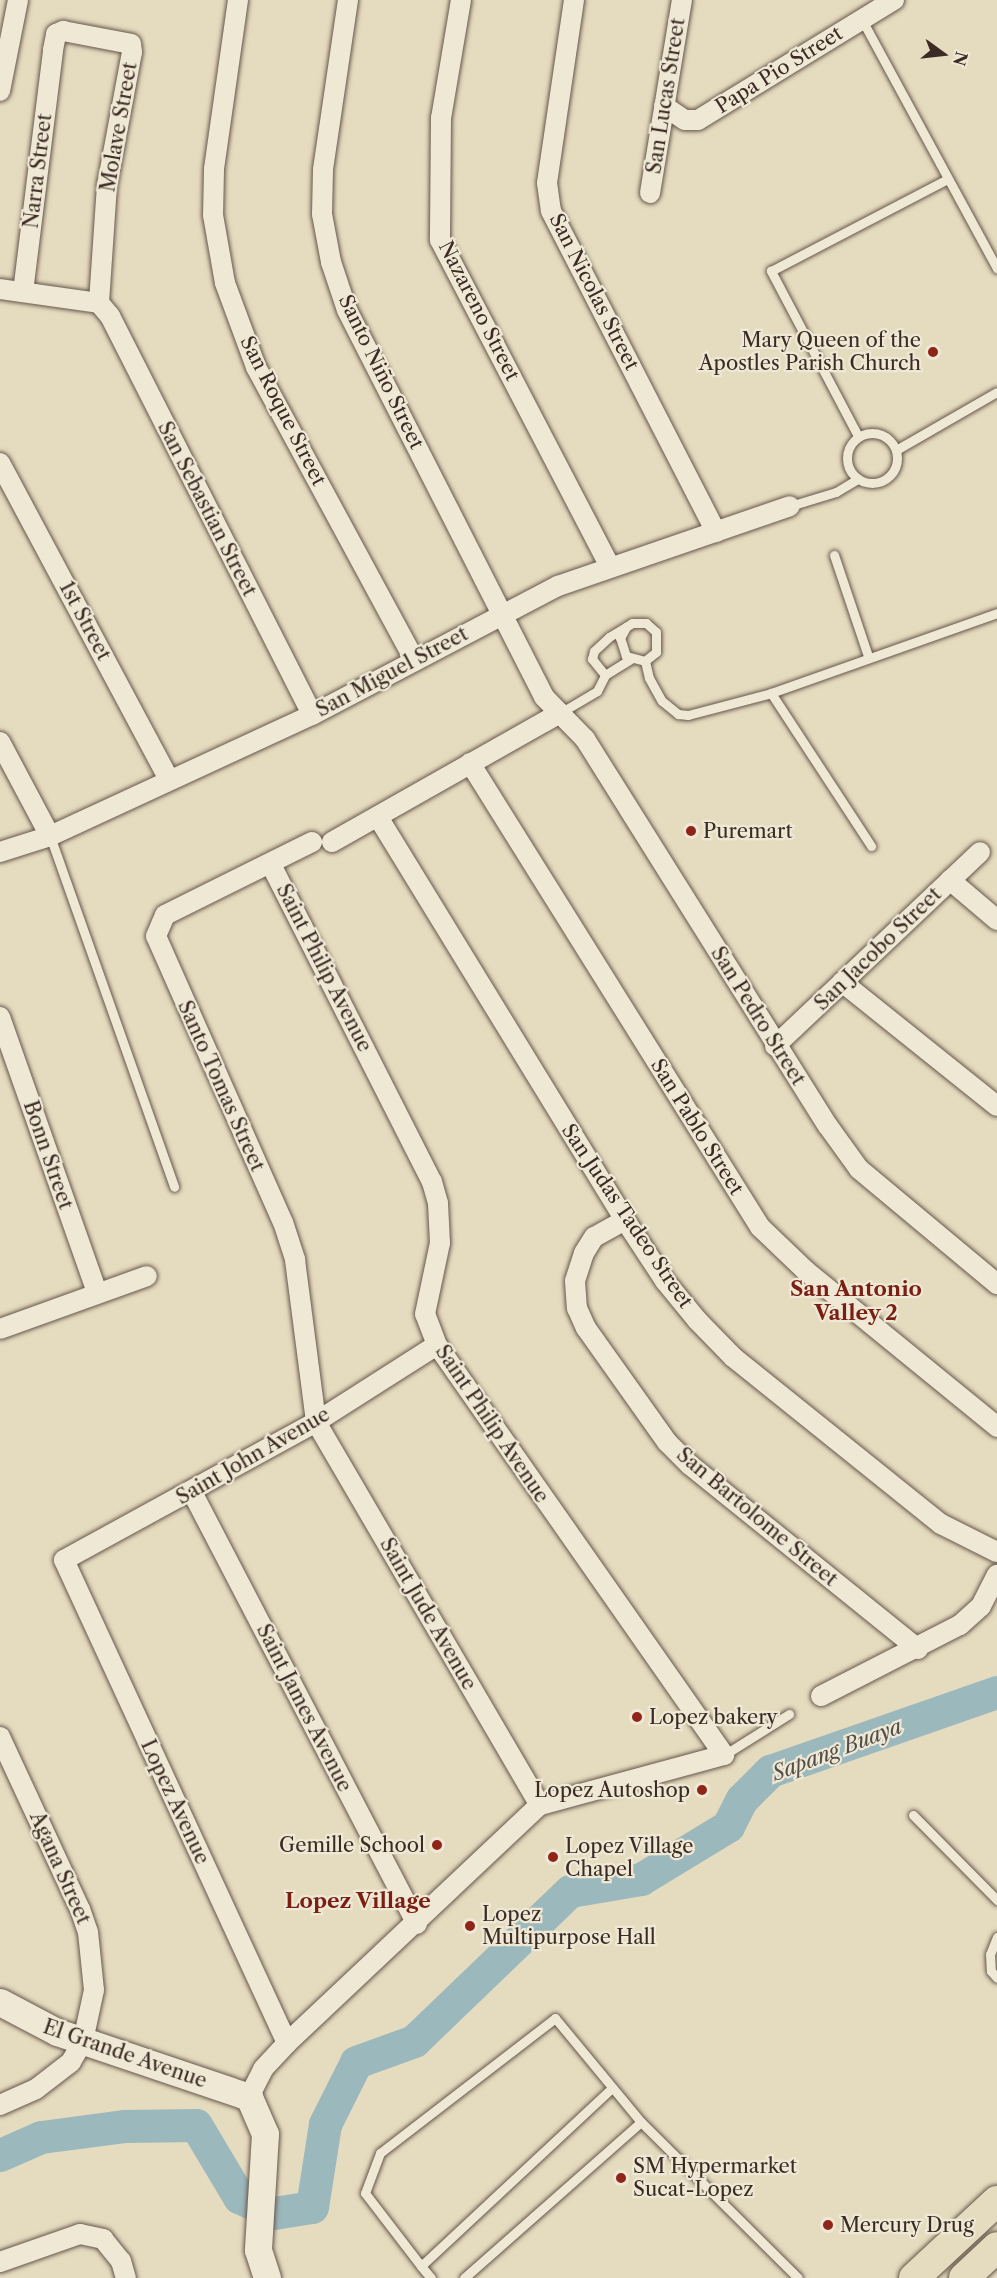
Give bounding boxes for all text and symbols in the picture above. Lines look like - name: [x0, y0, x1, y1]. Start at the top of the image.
- street label: San Lucas Street: [642, 16, 690, 176]
- street label: Papa Pio Street: [711, 21, 847, 119]
- north arrow: [913, 24, 973, 84]
- text: N: [949, 49, 972, 68]
- street label: Molave Street: [96, 60, 142, 194]
- street label: Narra Street: [19, 112, 57, 230]
- street label: San Nicolas Street: [544, 210, 644, 374]
- street label: Nazareno Street: [433, 237, 525, 385]
- street label: Santo Niño Street: [333, 291, 429, 453]
- place label: Mary Queen of the Apostles Parish Church: [699, 328, 921, 375]
- street label: San Roque Street: [235, 332, 331, 490]
- marker: Mary Queen of the Apostles Parish Church: [926, 345, 940, 359]
- street label: San Sebastian Street: [153, 418, 261, 600]
- street label: 1st Street: [54, 577, 116, 665]
- street label: San Miguel Street: [312, 622, 472, 722]
- place label: Puremart: [703, 819, 793, 843]
- marker: Puremart: [684, 824, 698, 838]
- street label: Saint Philip Avenue: [271, 880, 377, 1056]
- street label: San Jacobo Street: [810, 882, 946, 1016]
- street label: San Pedro Street: [706, 942, 810, 1090]
- street label: Santo Tomas Street: [172, 997, 270, 1175]
- street label: San Pablo Street: [645, 1054, 749, 1200]
- street label: Bonn Street: [18, 1098, 78, 1212]
- street label: San Judas Tadeo Street: [556, 1119, 698, 1313]
- district label: San Antonio Valley 2: [790, 1276, 922, 1326]
- street label: Saint Philip Avenue: [430, 1340, 554, 1508]
- street label: Saint John Avenue: [172, 1402, 334, 1510]
- street label: San Bartolome Street: [672, 1443, 842, 1591]
- street label: Saint Jude Avenue: [374, 1533, 482, 1695]
- street label: Saint James Avenue: [251, 1620, 357, 1796]
- place label: Lopez bakery: [649, 1705, 778, 1729]
- marker: Lopez bakery: [630, 1710, 644, 1724]
- water label: Sapang Buaya: [768, 1714, 906, 1786]
- street label: Lopez Avenue: [135, 1735, 215, 1869]
- place label: Lopez Autoshop: [533, 1778, 690, 1802]
- marker: Lopez Autoshop: [695, 1783, 709, 1797]
- street label: Agana Street: [24, 1808, 96, 1928]
- place label: Gemille School: [279, 1833, 425, 1857]
- place label: Lopez Village Chapel: [565, 1834, 694, 1881]
- marker: Gemille School: [430, 1838, 444, 1852]
- marker: Lopez Village Chapel: [546, 1850, 560, 1864]
- district label: Lopez Village: [285, 1888, 431, 1914]
- place label: Lopez Multipurpose Hall: [482, 1902, 656, 1949]
- marker: Lopez Multipurpose Hall: [463, 1919, 477, 1933]
- street label: El Grande Avenue: [40, 2015, 210, 2093]
- place label: SM Hypermarket Sucat-Lopez: [633, 2154, 797, 2201]
- marker: SM Hypermarket Sucat-Lopez: [614, 2171, 628, 2185]
- place label: Mercury Drug: [840, 2213, 974, 2237]
- marker: Mercury Drug: [821, 2218, 835, 2232]

